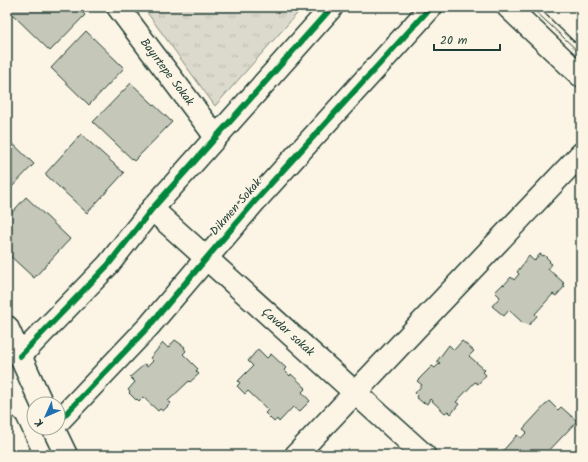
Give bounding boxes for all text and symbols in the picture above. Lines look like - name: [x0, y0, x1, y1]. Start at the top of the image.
- scale bar: [434, 26, 500, 52]
- text: 20 m: [440, 31, 468, 50]
- street label: Bayırtepe Sokak: [135, 34, 199, 110]
- street label: Dikmen Sokak: [206, 174, 267, 240]
- street label: Çavdar sokak: [257, 303, 319, 361]
- north arrow: [26, 396, 66, 436]
- text: K: [31, 413, 48, 431]

